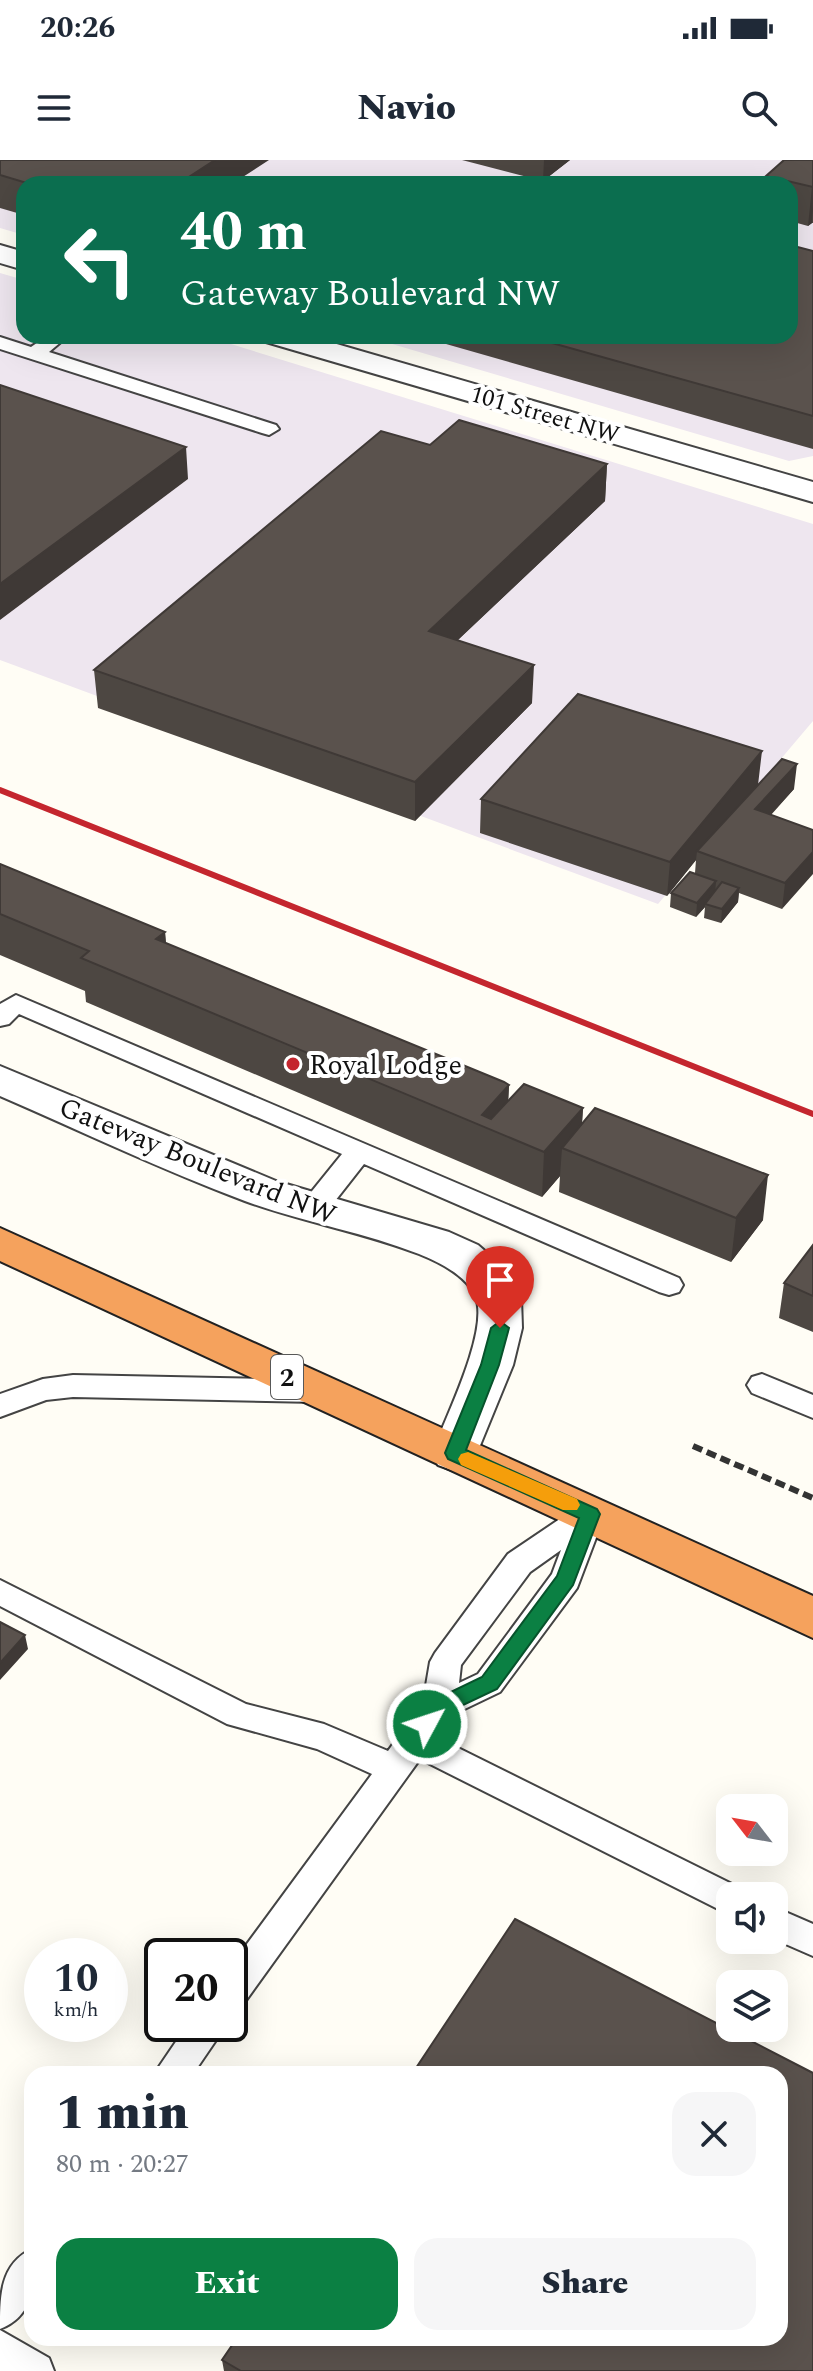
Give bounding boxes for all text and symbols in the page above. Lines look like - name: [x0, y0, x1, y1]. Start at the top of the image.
- text: 20:26: [40, 5, 115, 51]
- text: Navio: [357, 81, 456, 136]
- icon: menu: [32, 86, 76, 130]
- icon: search: [737, 86, 781, 130]
- text: 40 m: [180, 190, 307, 275]
- icon: left: [48, 208, 152, 312]
- text: Gateway Boulevard NW: [180, 267, 560, 322]
- street label: 101 Street NW: [466, 377, 624, 454]
- place label: Royal Lodge: [309, 1044, 462, 1087]
- marker: Royal Lodge: [284, 1055, 302, 1073]
- street label: Gateway Boulevard NW: [52, 1086, 343, 1237]
- pin: [466, 1246, 534, 1328]
- icon: arrive: [478, 1258, 522, 1302]
- road number: 2: [271, 1355, 303, 1399]
- position arrow: [385, 1682, 469, 1766]
- north arrow: [716, 1794, 788, 1866]
- map controls: [716, 1794, 788, 2042]
- button: sound: [716, 1882, 788, 1954]
- speed limit sign: 20: [144, 1938, 248, 2042]
- text: 10: [54, 1949, 98, 2010]
- button: layers: [716, 1970, 788, 2042]
- text: km/h: [54, 1995, 99, 2025]
- text: 1 min: [56, 2077, 189, 2150]
- button: close: [672, 2092, 756, 2176]
- text: 80 m · 20:27: [56, 2144, 189, 2184]
- button: Exit: [56, 2238, 398, 2330]
- button: Share: [414, 2238, 756, 2330]

